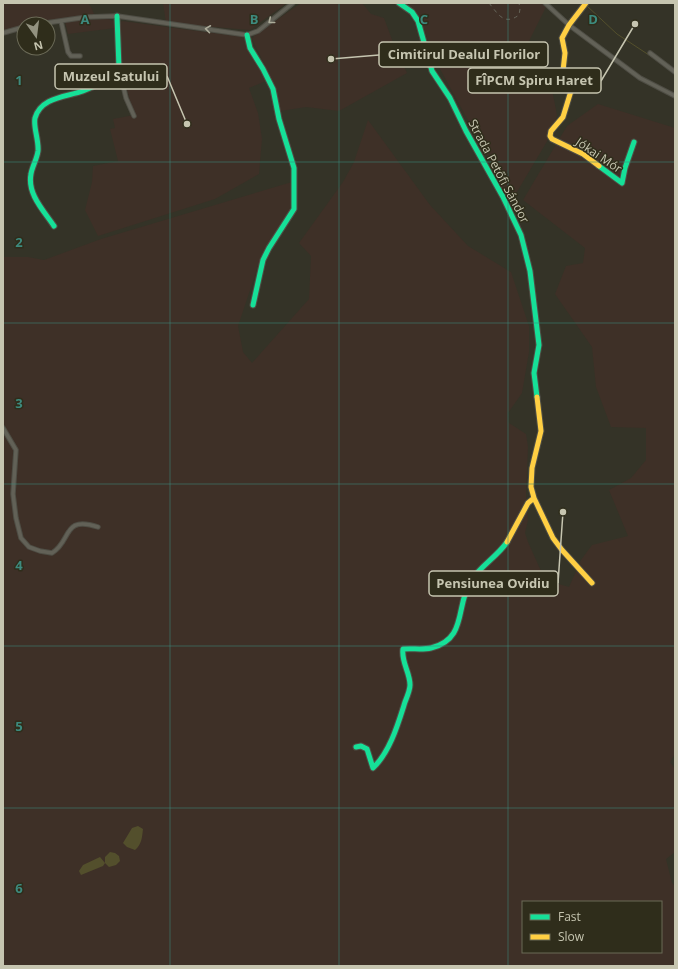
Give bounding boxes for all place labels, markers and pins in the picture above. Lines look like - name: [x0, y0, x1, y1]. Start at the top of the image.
- callout: Cimitirul Dealul Florilor: [379, 42, 548, 67]
- callout: Muzeul Satului: [55, 64, 167, 89]
- callout: FÎPCM Spiru Haret: [468, 68, 601, 93]
- callout: Pensiunea Ovidiu: [429, 571, 558, 596]

